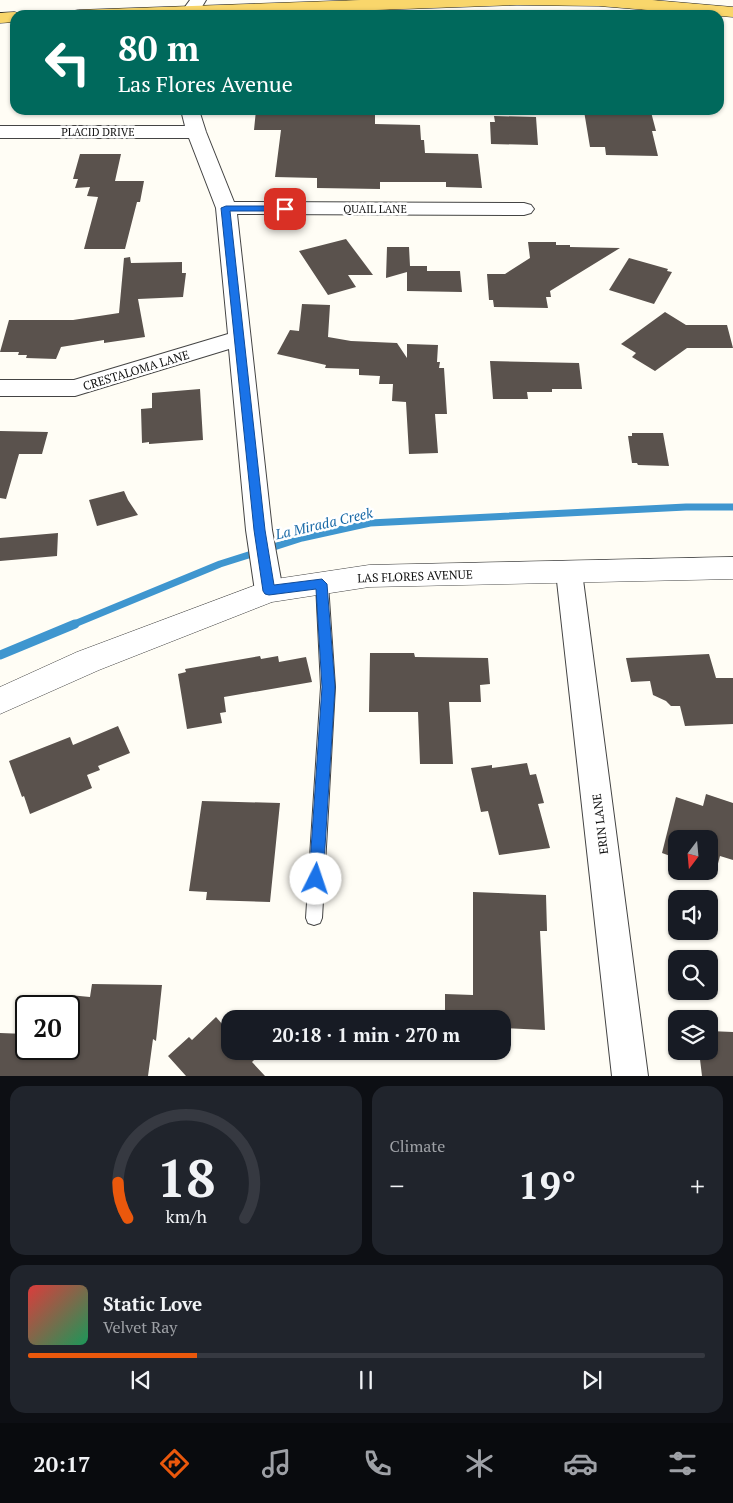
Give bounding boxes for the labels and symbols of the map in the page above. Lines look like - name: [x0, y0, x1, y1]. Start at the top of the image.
- street label: PLACID DRIVE: [61, 125, 135, 139]
- pin: [264, 188, 306, 230]
- street label: QUAIL LANE: [343, 202, 407, 216]
- street label: CRESTALOMA LANE: [81, 347, 191, 393]
- water label: La Mirada Creek: [273, 503, 375, 544]
- street label: LAS FLORES AVENUE: [357, 566, 473, 586]
- street label: ERIN LANE: [589, 793, 611, 855]
- north arrow: [668, 830, 718, 880]
- position arrow: [289, 852, 341, 904]
- speed limit sign: 20: [15, 995, 80, 1060]

